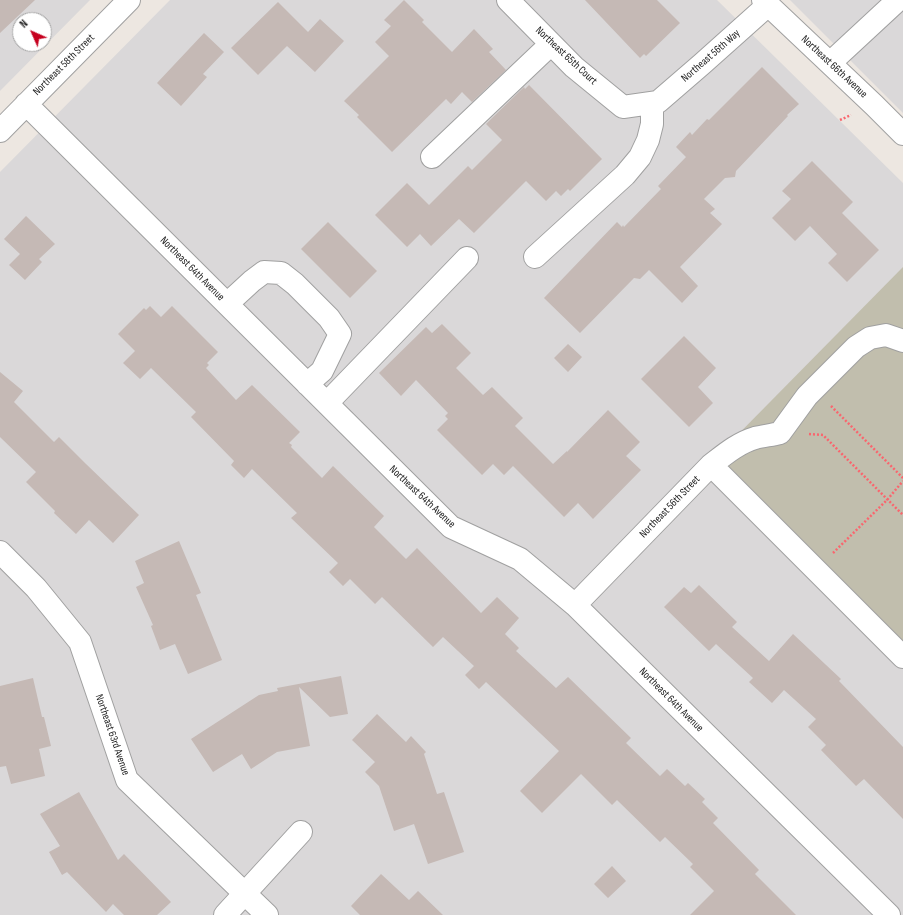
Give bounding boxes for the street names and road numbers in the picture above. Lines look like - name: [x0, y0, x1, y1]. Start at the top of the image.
- street label: Northeast 65th Court: [532, 24, 600, 88]
- street label: Northeast 56th Way: [679, 27, 743, 85]
- street label: Northeast 58th Street: [31, 32, 97, 98]
- street label: Northeast 66th Avenue: [798, 33, 870, 101]
- street label: Northeast 64th Avenue: [157, 234, 227, 304]
- street label: Northeast 64th Avenue: [386, 463, 458, 531]
- street label: Northeast 56th Street: [637, 473, 703, 541]
- street label: Northeast 64th Avenue: [636, 665, 706, 735]
- street label: Northeast 63rd Avenue: [92, 693, 132, 777]

